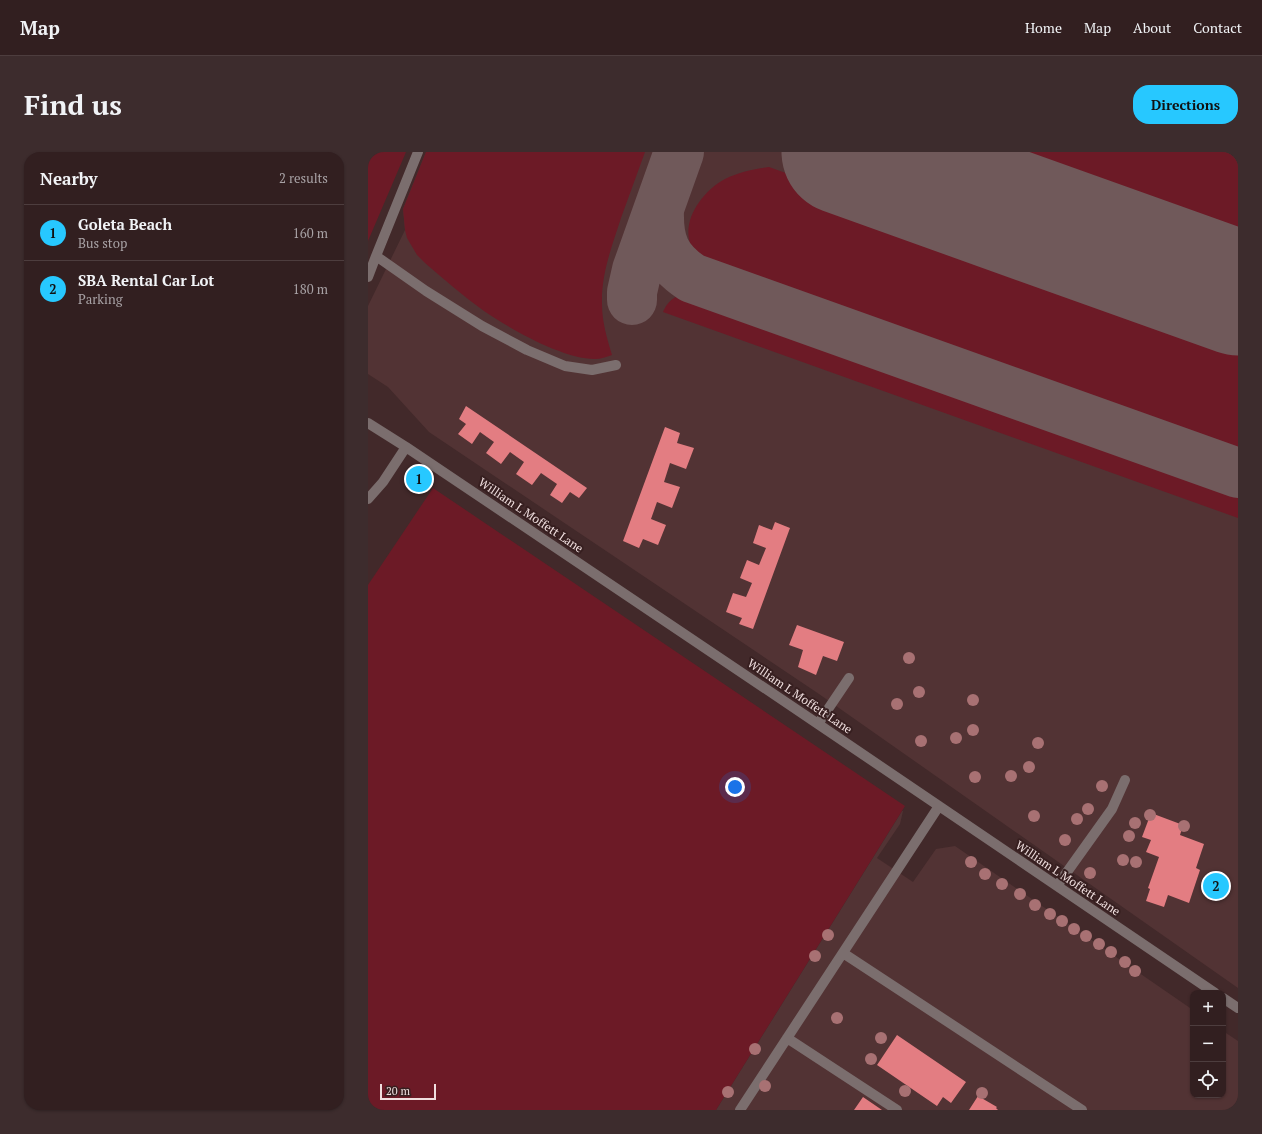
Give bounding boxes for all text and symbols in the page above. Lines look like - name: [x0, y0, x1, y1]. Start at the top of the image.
- text: Map: [20, 15, 60, 40]
- text: Home: [1025, 18, 1062, 37]
- text: Map: [1084, 18, 1111, 37]
- text: About: [1133, 18, 1171, 37]
- text: Contact: [1193, 18, 1242, 37]
- button: Directions: [1133, 85, 1238, 124]
- text: Find us: [24, 86, 122, 123]
- text: Nearby: [40, 167, 98, 190]
- text: 2 results: [279, 169, 328, 187]
- text: Goleta Beach: [78, 214, 172, 234]
- text: 1: [49, 224, 57, 242]
- text: 160 m: [293, 224, 328, 242]
- text: Bus stop: [78, 234, 127, 252]
- text: SBA Rental Car Lot: [78, 270, 214, 290]
- text: 2: [49, 280, 57, 298]
- text: 180 m: [293, 280, 328, 298]
- text: Parking: [78, 290, 122, 308]
- pin: 1: [406, 464, 432, 494]
- street label: William L Moffett Lane: [476, 474, 586, 556]
- street label: William L Moffett Lane: [745, 655, 855, 737]
- your location: [725, 777, 745, 797]
- street label: William L Moffett Lane: [1013, 837, 1123, 919]
- pin: 2: [1203, 871, 1229, 901]
- map controls: [1190, 990, 1226, 1098]
- button: +: [1190, 990, 1226, 1026]
- button: −: [1190, 1026, 1226, 1062]
- button: locate: [1190, 1062, 1226, 1098]
- scale bar: [380, 1082, 436, 1101]
- text: 20 m: [386, 1084, 410, 1098]

